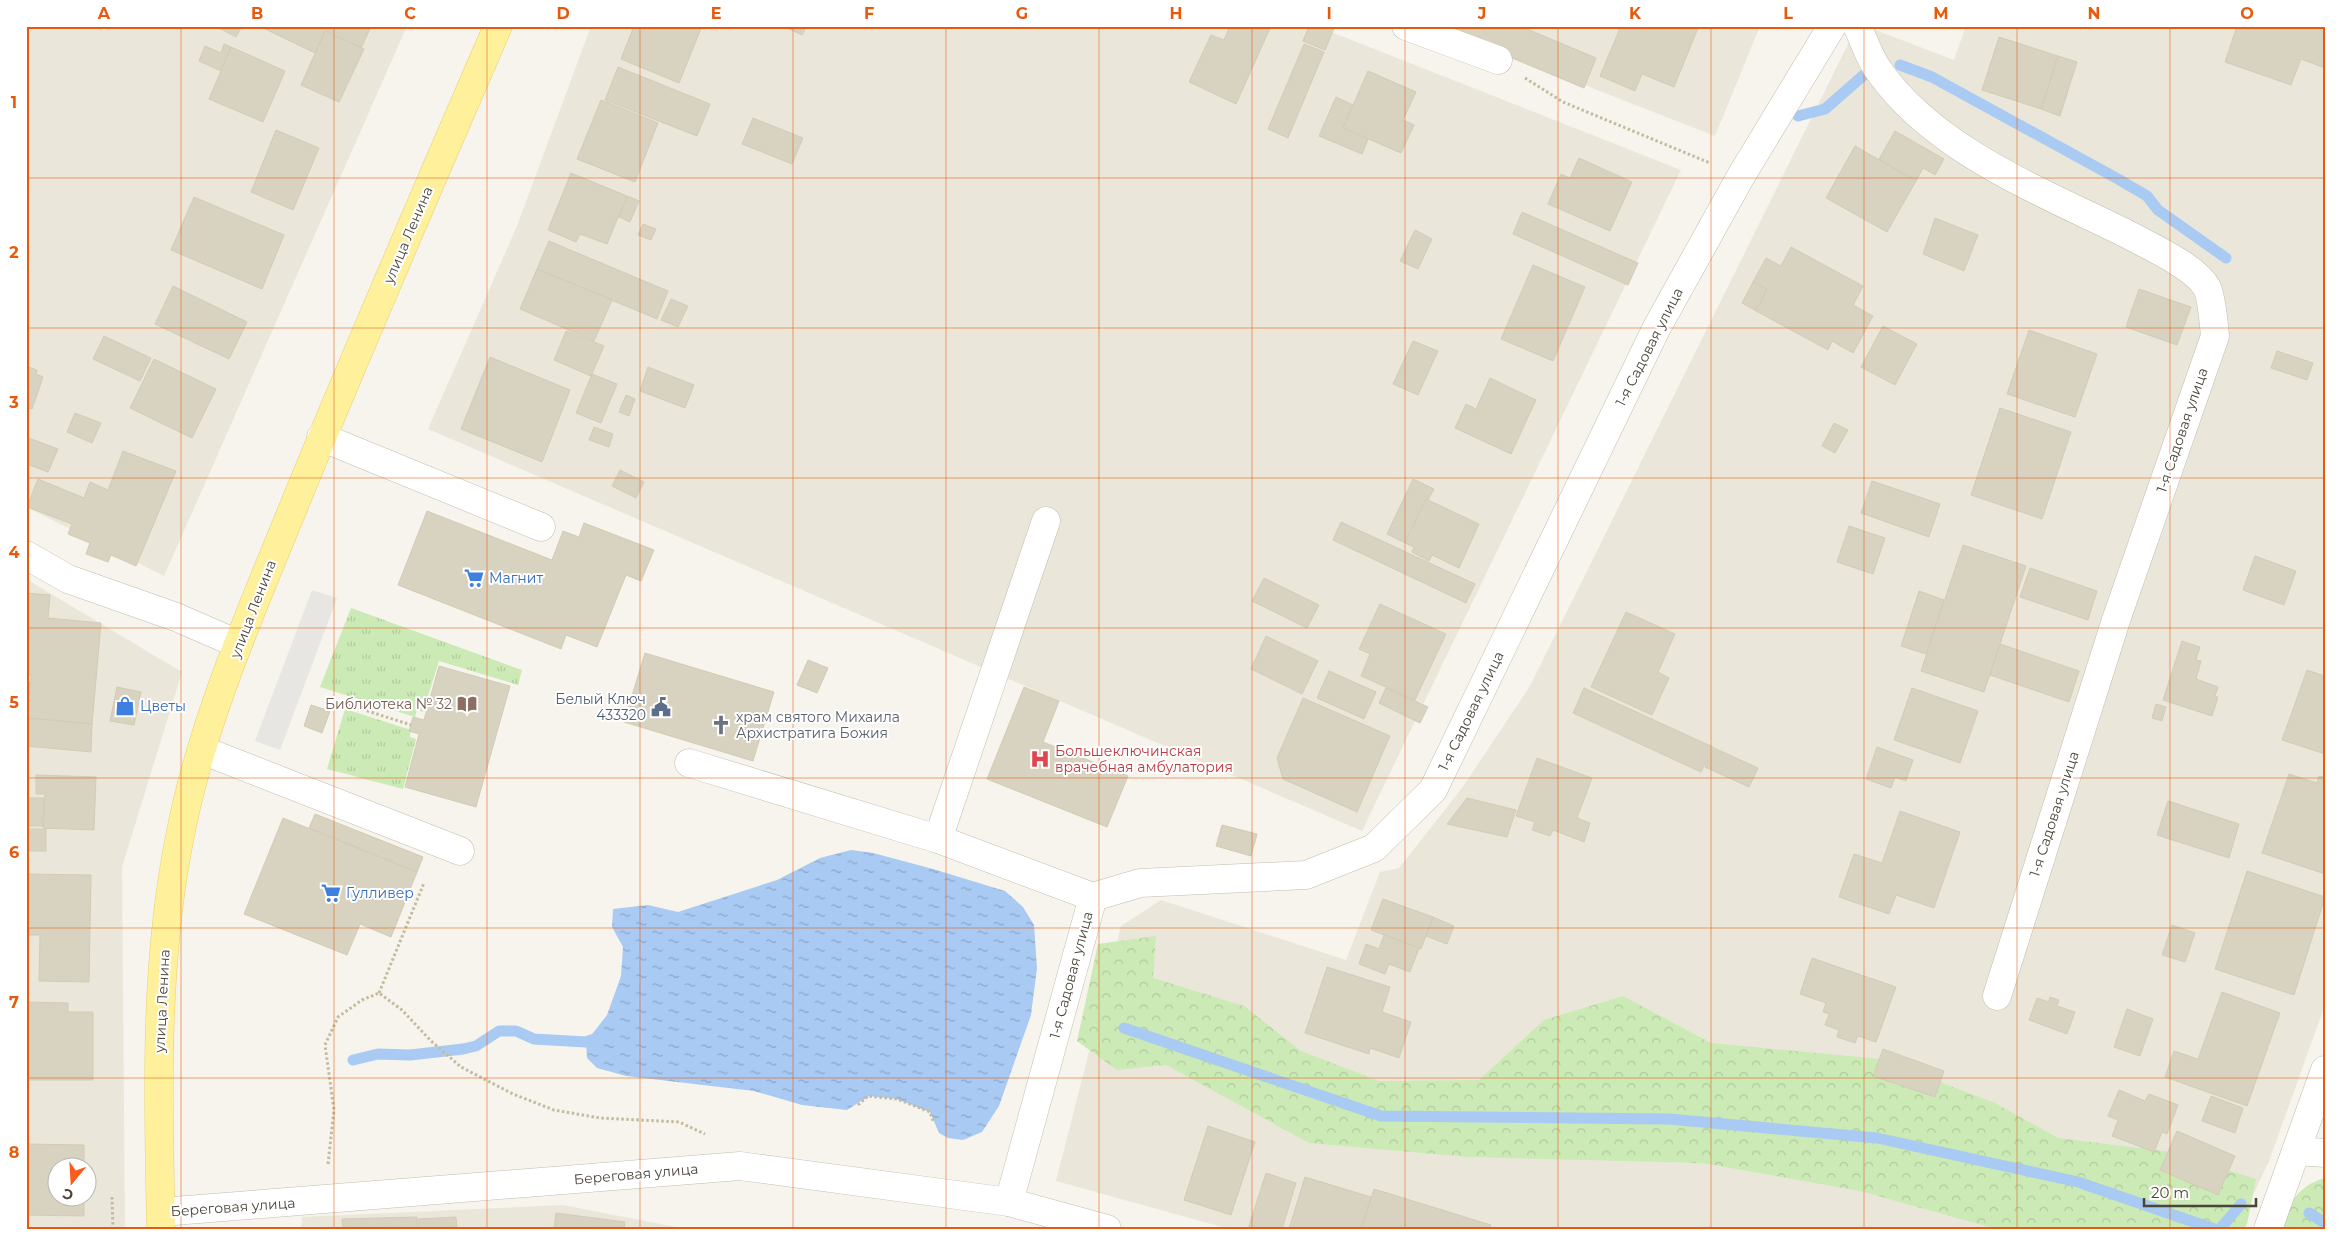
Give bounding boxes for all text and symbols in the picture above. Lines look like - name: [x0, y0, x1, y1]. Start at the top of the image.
- text: A: [97, 4, 111, 23]
- text: B: [251, 4, 263, 23]
- text: C: [404, 4, 416, 23]
- text: D: [556, 4, 570, 23]
- text: E: [711, 4, 721, 23]
- text: F: [864, 4, 874, 23]
- text: G: [1016, 4, 1028, 23]
- text: H: [1170, 4, 1182, 23]
- text: I: [1326, 4, 1332, 23]
- text: J: [1477, 4, 1486, 23]
- text: K: [1629, 4, 1642, 23]
- text: L: [1783, 4, 1793, 23]
- text: M: [1933, 4, 1949, 23]
- text: N: [2088, 4, 2100, 23]
- text: O: [2240, 4, 2254, 23]
- text: 1: [11, 93, 17, 112]
- street label: улица Ленина: [379, 184, 437, 287]
- text: 2: [9, 243, 19, 262]
- street label: 1-я Садовая улица: [1611, 285, 1687, 409]
- street label: 1-я Садовая улица: [2152, 365, 2212, 495]
- text: 3: [8, 393, 19, 412]
- text: 4: [8, 543, 20, 562]
- street label: улица Ленина: [226, 557, 280, 662]
- supermarket icon: Магнит: [463, 567, 485, 589]
- place label: Магнит: [489, 569, 543, 587]
- street label: 1-я Садовая улица: [1434, 648, 1508, 774]
- place label: Белый Ключ 433320: [555, 690, 646, 724]
- text: 5: [9, 693, 19, 712]
- library icon: Библиотека № 32: [456, 693, 478, 715]
- shop icon: Цветы: [114, 695, 136, 717]
- place label: Библиотека № 32: [325, 695, 452, 713]
- public building icon: Белый Ключ 433320: [650, 696, 672, 718]
- place label: Цветы: [140, 697, 186, 715]
- place label: храм святого Михаила Архистратига Божия: [736, 708, 900, 742]
- church icon: храм святого Михаила Архистратига Божия: [710, 714, 732, 736]
- place label: Большеключинская врачебная амбулатория: [1055, 742, 1233, 776]
- hospital icon: Большеключинская врачебная амбулатория: [1029, 748, 1051, 770]
- street label: 1-я Садовая улица: [2025, 749, 2083, 879]
- text: 6: [9, 843, 19, 862]
- supermarket icon: Гулливер: [320, 882, 342, 904]
- place label: Гулливер: [346, 884, 414, 902]
- street label: 1-я Садовая улица: [1045, 909, 1097, 1041]
- street label: улица Ленина: [150, 949, 174, 1054]
- text: 7: [9, 993, 19, 1012]
- text: 8: [9, 1143, 19, 1162]
- north arrow: [48, 1158, 98, 1208]
- street label: Береговая улица: [573, 1160, 699, 1188]
- scale bar: [2144, 1175, 2256, 1207]
- text: 20 m: [2151, 1183, 2189, 1202]
- text: С: [60, 1184, 76, 1204]
- street label: Береговая улица: [170, 1194, 296, 1220]

